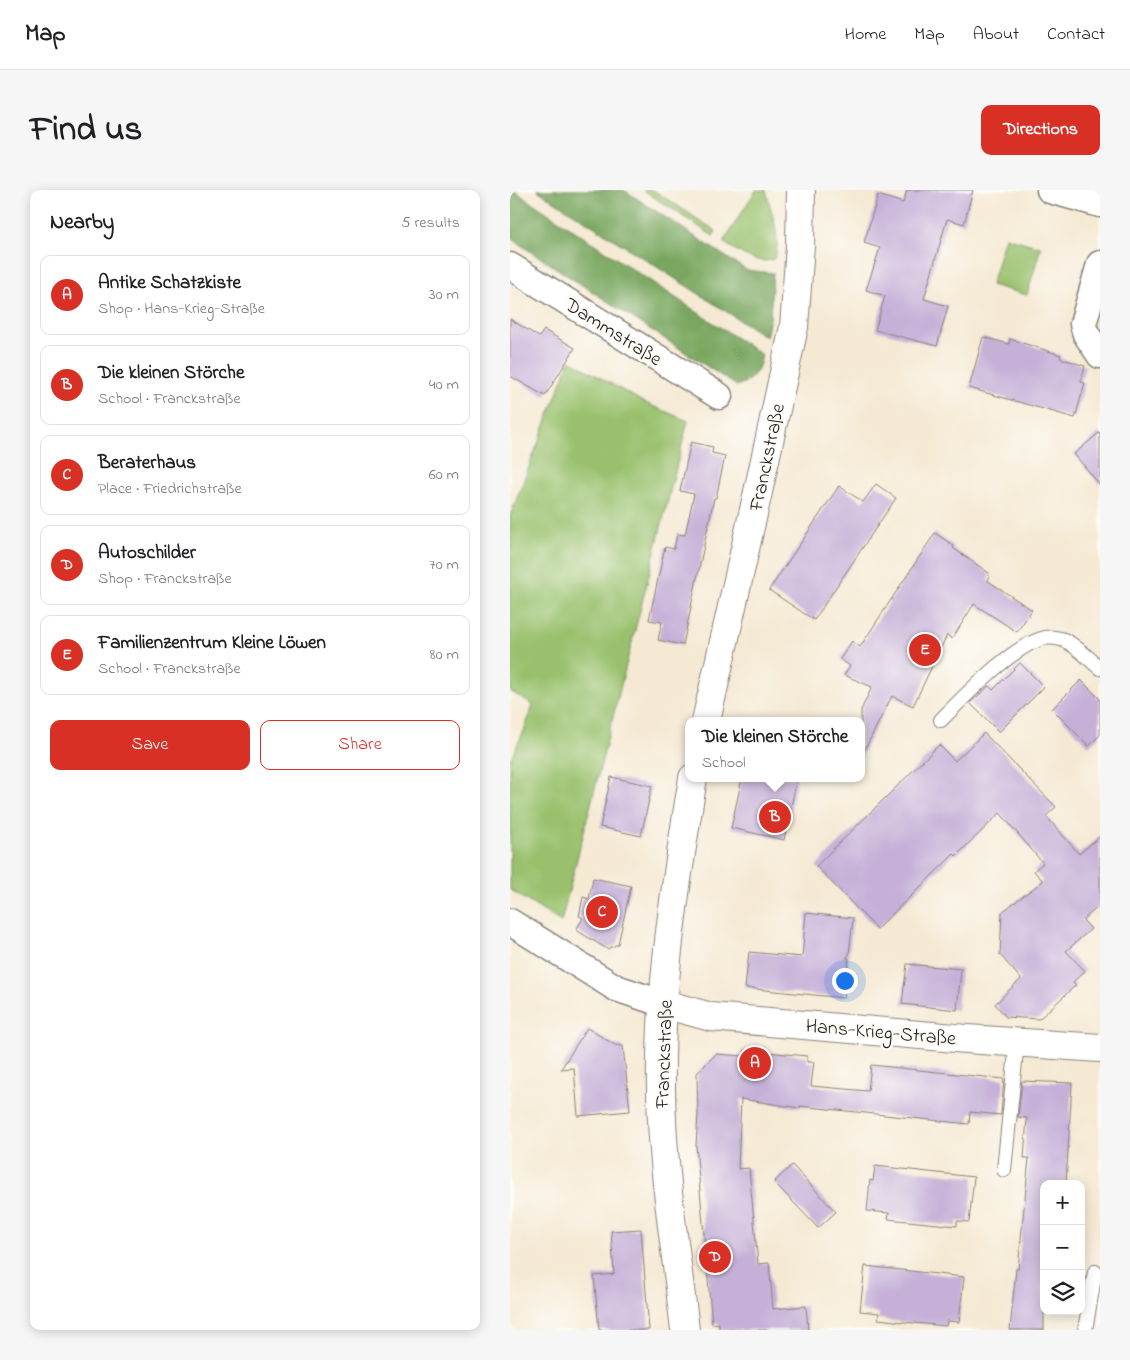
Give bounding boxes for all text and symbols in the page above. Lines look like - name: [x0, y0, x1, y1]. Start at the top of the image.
- text: Map: [25, 17, 66, 52]
- text: Home: [845, 22, 886, 48]
- text: Map: [914, 22, 945, 48]
- text: About: [973, 22, 1019, 48]
- text: Contact: [1047, 22, 1105, 48]
- text: Find us: [30, 105, 142, 156]
- button: Directions: [981, 105, 1100, 155]
- text: Nearby: [50, 208, 114, 238]
- text: 5 results: [401, 211, 460, 235]
- text: Antike Schatzkiste: [98, 270, 241, 297]
- text: A: [62, 283, 72, 307]
- text: 30 m: [429, 283, 459, 307]
- street label: Dammstraße: [558, 291, 667, 375]
- text: Shop · Hans-Krieg-Straße: [98, 297, 265, 321]
- text: Die kleinen Störche: [98, 360, 244, 387]
- text: B: [62, 373, 72, 397]
- text: 40 m: [429, 373, 459, 397]
- text: School · Franckstraße: [98, 387, 241, 411]
- street label: Franckstraße: [743, 401, 794, 515]
- text: Beraterhaus: [98, 450, 196, 477]
- text: C: [63, 463, 71, 487]
- text: 60 m: [429, 463, 459, 487]
- text: Place · Friedrichstraße: [98, 477, 242, 501]
- text: Autoschilder: [98, 540, 196, 567]
- text: D: [61, 553, 73, 577]
- text: 70 m: [429, 553, 459, 577]
- text: Shop · Franckstraße: [98, 567, 232, 591]
- text: Familienzentrum Kleine Löwen: [98, 630, 326, 657]
- pin: E: [909, 631, 941, 669]
- text: E: [62, 643, 72, 667]
- text: 80 m: [430, 643, 459, 667]
- text: School · Franckstraße: [98, 657, 241, 681]
- popup: [685, 717, 865, 782]
- button: Save: [50, 720, 250, 770]
- button: Share: [260, 720, 460, 770]
- text: Die kleinen Störche: [702, 724, 848, 751]
- text: School: [702, 751, 746, 775]
- pin: B: [759, 798, 791, 836]
- pin: C: [586, 893, 618, 931]
- your location: [832, 968, 858, 994]
- street label: Franckstraße: [649, 999, 682, 1110]
- street label: Hans-Krieg-Straße: [804, 1012, 957, 1056]
- pin: A: [739, 1044, 771, 1082]
- map controls: [1040, 1180, 1085, 1315]
- button: +: [1040, 1180, 1085, 1225]
- button: −: [1040, 1225, 1085, 1270]
- pin: D: [699, 1238, 731, 1276]
- button: layers: [1040, 1270, 1085, 1315]

